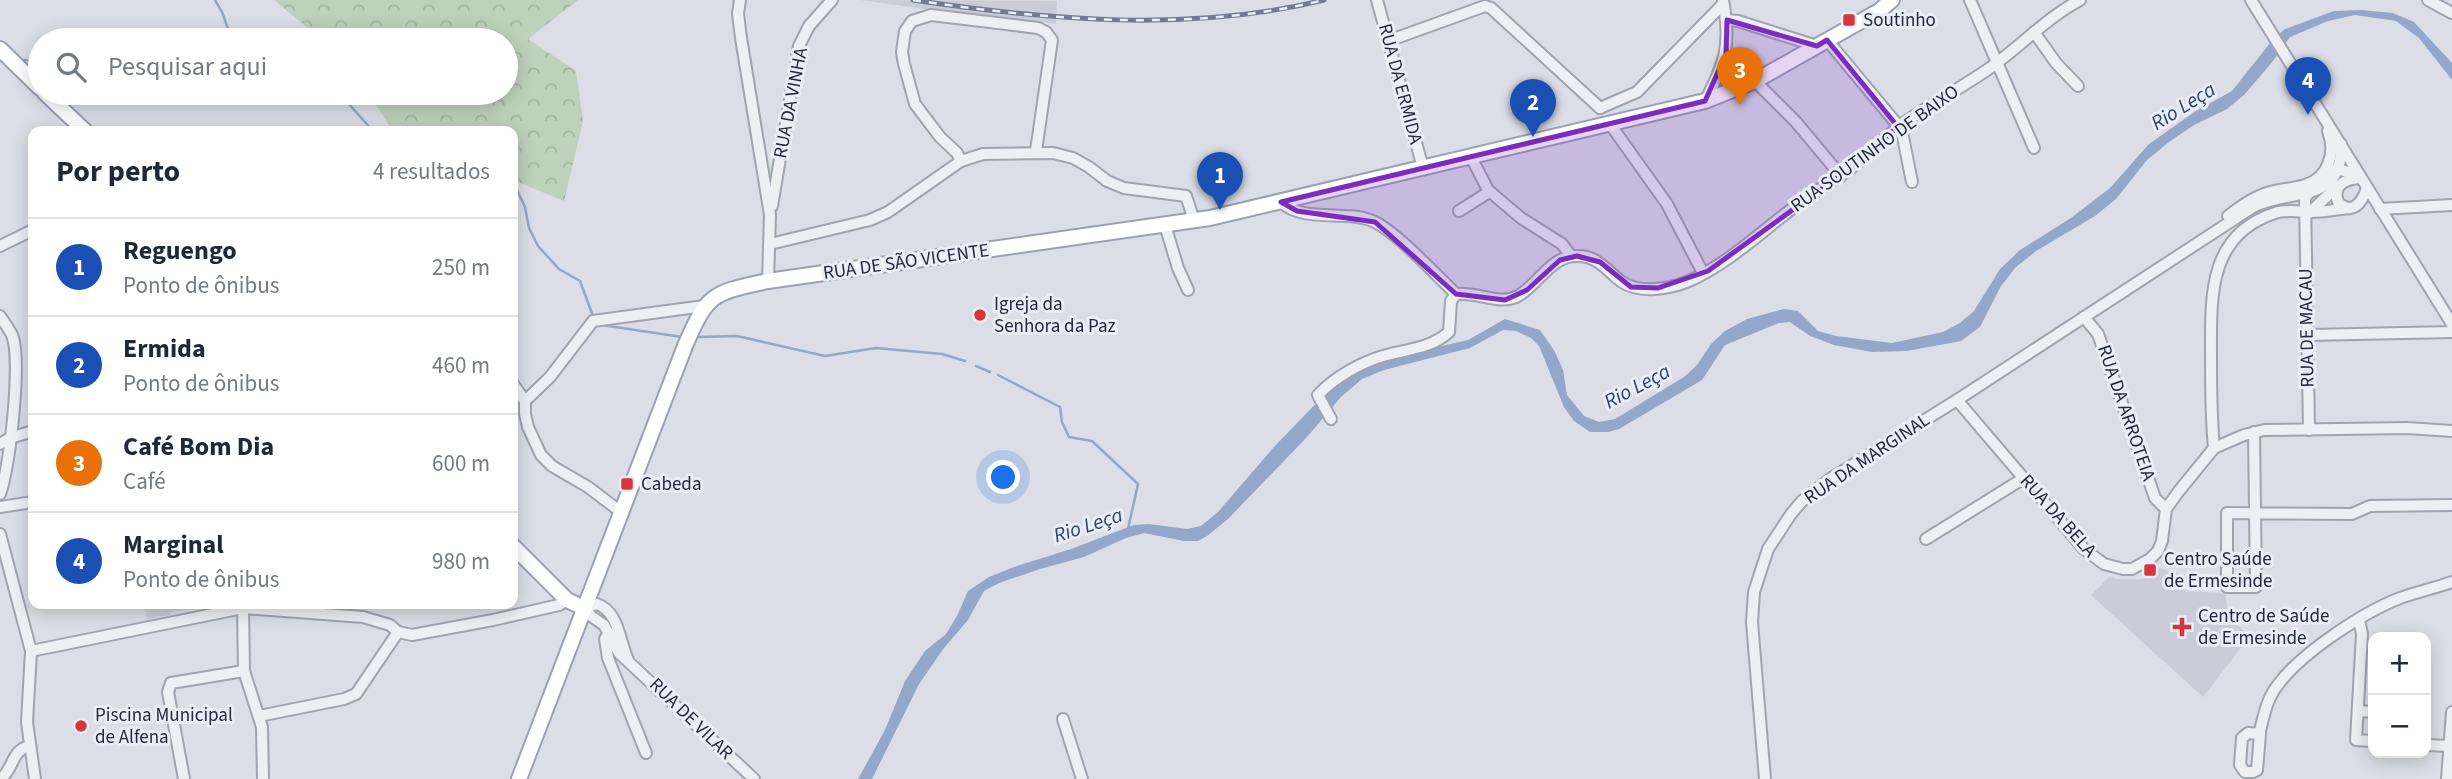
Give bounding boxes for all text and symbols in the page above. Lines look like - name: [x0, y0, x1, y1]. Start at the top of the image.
- place label: Soutinho: [1863, 7, 1936, 34]
- marker: Soutinho: [1841, 12, 1857, 28]
- street label: RUA DA ERMIDA: [1371, 21, 1429, 148]
- search box: [28, 28, 518, 105]
- street label: RUA DA VINHA: [767, 45, 815, 161]
- pin: 3: [1717, 47, 1763, 105]
- icon: search: [52, 48, 90, 86]
- text: Pesquisar aqui: [108, 48, 267, 85]
- pin: 4: [2285, 57, 2331, 115]
- water label: Rio Leça: [2145, 74, 2221, 138]
- pin: 2: [1510, 79, 1556, 137]
- street label: RUA SOUTINHO DE BAIXO: [1785, 79, 1965, 219]
- text: Por perto: [56, 150, 180, 193]
- pin: 1: [1197, 152, 1243, 210]
- text: 4 resultados: [373, 155, 490, 188]
- text: Reguengo: [123, 232, 237, 269]
- street label: RUA DE SÃO VICENTE: [821, 237, 991, 287]
- text: 1: [73, 251, 85, 284]
- text: 250 m: [432, 251, 490, 284]
- street label: RUA DE MACAU: [2292, 268, 2322, 388]
- text: Ponto de ônibus: [123, 269, 279, 302]
- place label: Igreja da Senhora da Paz: [994, 291, 1116, 340]
- marker: Igreja da Senhora da Paz: [972, 307, 988, 323]
- text: Ermida: [123, 330, 206, 367]
- street label: RUA DA ARROTEIA: [2090, 341, 2162, 485]
- text: 2: [73, 349, 85, 382]
- text: 460 m: [432, 349, 490, 382]
- water label: Rio Leça: [1598, 356, 1676, 416]
- text: Ponto de ônibus: [123, 367, 279, 400]
- street label: RUA DA MARGINAL: [1799, 407, 1935, 511]
- text: Café Bom Dia: [123, 428, 274, 465]
- text: 3: [73, 447, 85, 480]
- text: 600 m: [432, 447, 490, 480]
- your location: [986, 460, 1020, 494]
- text: Café: [123, 465, 166, 498]
- street label: RUA DA BELA: [2013, 469, 2103, 564]
- place label: Cabeda: [641, 471, 701, 498]
- marker: Cabeda: [619, 476, 635, 492]
- water label: Rio Leça: [1049, 500, 1127, 550]
- text: Marginal: [123, 526, 224, 563]
- text: 4: [73, 545, 85, 578]
- text: 980 m: [432, 545, 490, 578]
- place label: Centro Saúde de Ermesinde: [2164, 546, 2273, 595]
- marker: Centro Saúde de Ermesinde: [2142, 562, 2158, 578]
- text: Ponto de ônibus: [123, 563, 279, 596]
- place label: Centro de Saúde de Ermesinde: [2198, 603, 2329, 652]
- marker: Centro de Saúde de Ermesinde: [2172, 617, 2192, 637]
- map controls: [2368, 632, 2431, 758]
- button: +: [2368, 632, 2431, 695]
- street label: RUA DE VILAR: [643, 672, 739, 766]
- button: −: [2368, 695, 2431, 758]
- place label: Piscina Municipal de Alfena: [95, 702, 233, 751]
- marker: Piscina Municipal de Alfena: [73, 718, 89, 734]

